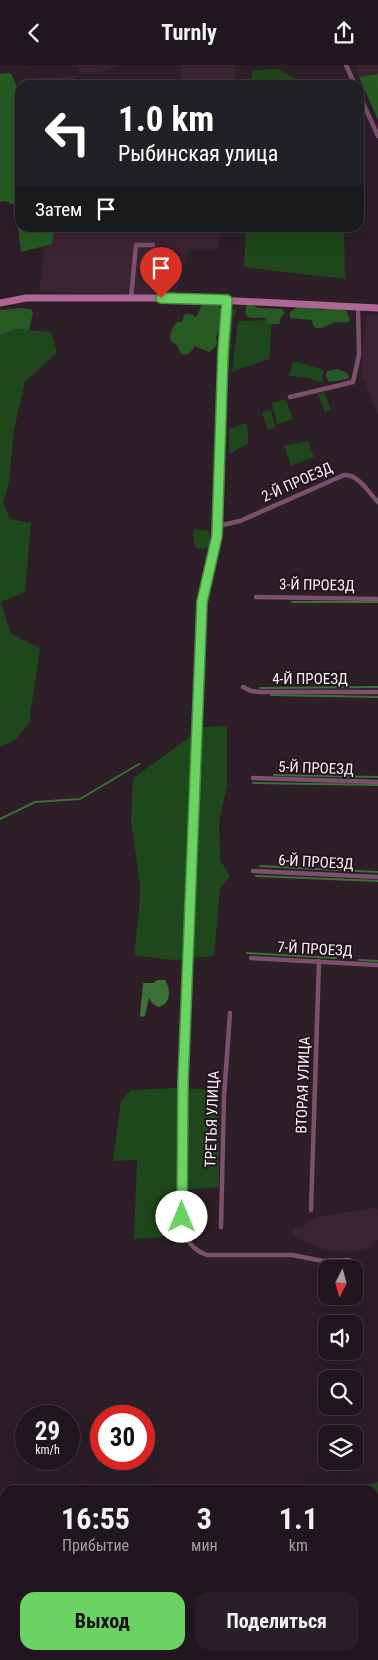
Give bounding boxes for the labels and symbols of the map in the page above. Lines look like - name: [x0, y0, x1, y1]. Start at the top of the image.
- pin: [140, 247, 182, 298]
- street label: 2-Й ПРОЕЗД: [259, 458, 335, 506]
- street label: 3-Й ПРОЕЗД: [279, 575, 355, 595]
- street label: 4-Й ПРОЕЗД: [272, 670, 348, 688]
- street label: 5-Й ПРОЕЗД: [278, 758, 354, 778]
- street label: 6-Й ПРОЕЗД: [278, 851, 354, 873]
- street label: 7-Й ПРОЕЗД: [277, 938, 353, 960]
- street label: ВТОРАЯ УЛИЦА: [292, 1036, 314, 1134]
- street label: ТРЕТЬЯ УЛИЦА: [201, 1070, 223, 1168]
- position arrow: [155, 1190, 207, 1242]
- north arrow: [318, 1260, 362, 1305]
- speed limit sign: 30: [90, 1405, 155, 1470]

